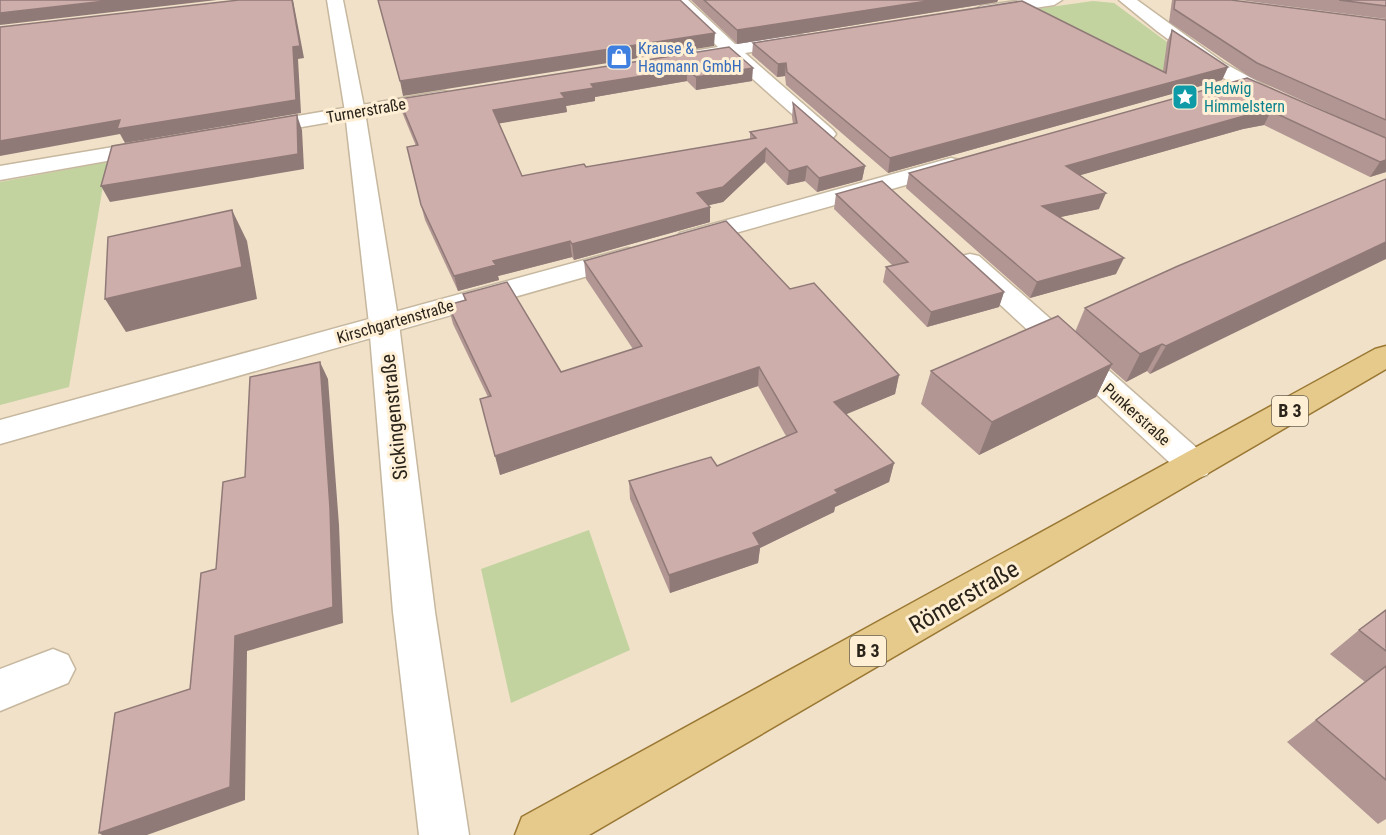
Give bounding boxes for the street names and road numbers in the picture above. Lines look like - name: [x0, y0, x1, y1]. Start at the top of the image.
- street label: Turnerstraße: [325, 94, 407, 127]
- street label: Kirschgartenstraße: [335, 296, 456, 347]
- street label: Sickingenstraße: [375, 353, 413, 481]
- street label: Punkerstraße: [1099, 379, 1174, 449]
- road number: B 3: [1272, 396, 1308, 426]
- street label: Römerstraße: [904, 554, 1024, 640]
- road number: B 3: [850, 636, 886, 666]

